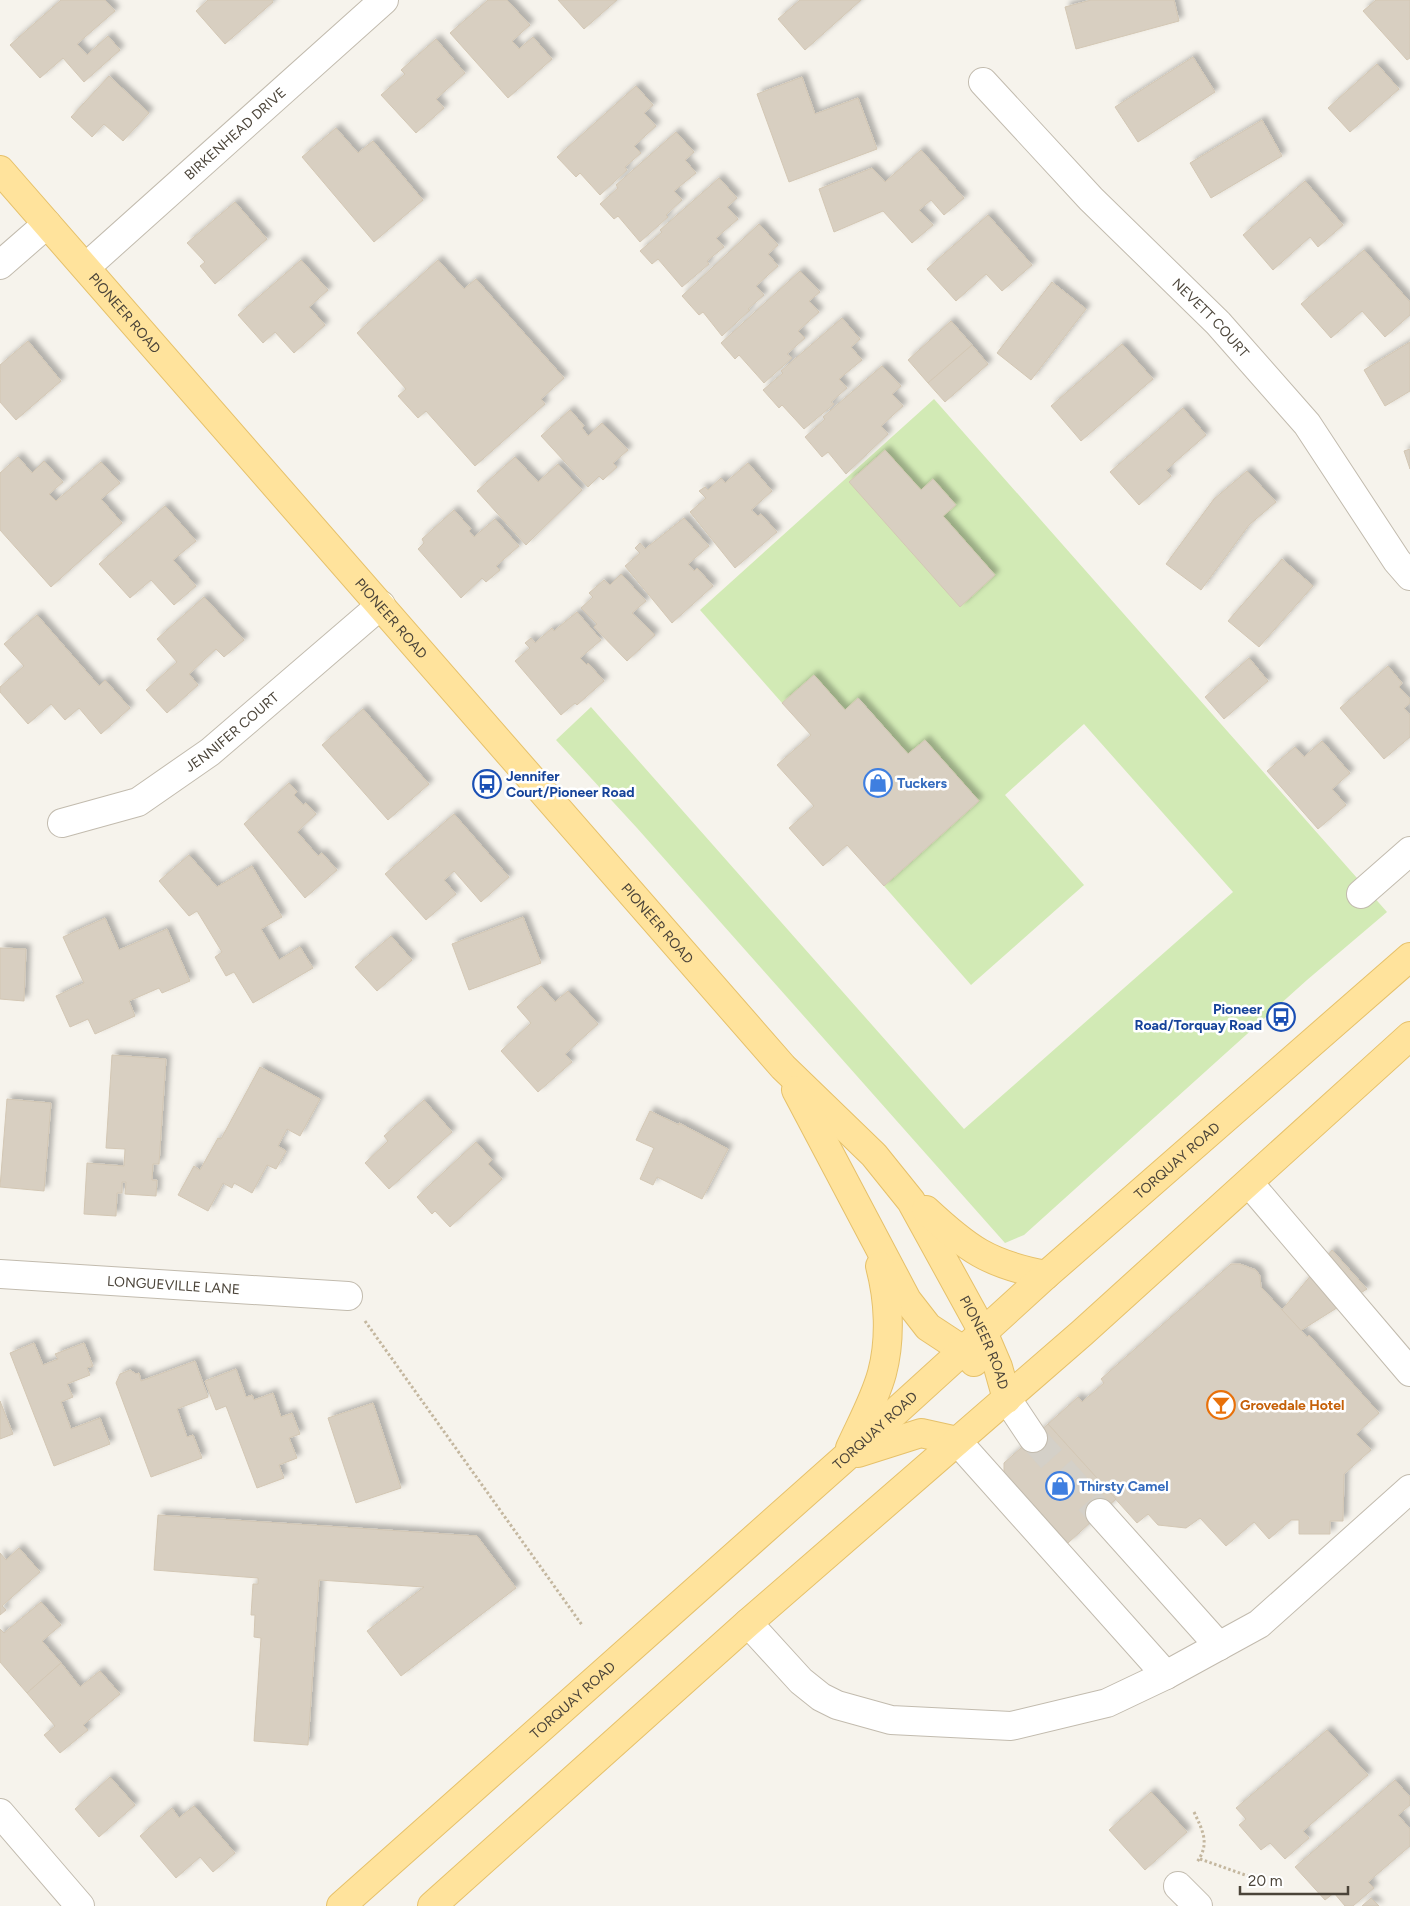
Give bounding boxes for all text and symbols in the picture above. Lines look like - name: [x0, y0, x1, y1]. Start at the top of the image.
- street label: BIRKENHEAD DRIVE: [181, 84, 290, 184]
- street label: PIONEER ROAD: [85, 270, 164, 357]
- street label: NEVETT COURT: [1168, 275, 1253, 361]
- street label: PIONEER ROAD: [351, 575, 431, 662]
- street label: JENNIFER COURT: [182, 689, 283, 776]
- place label: Jennifer Court/Pioneer Road: [506, 768, 635, 801]
- shop icon: Tuckers: [863, 768, 893, 798]
- bus stop icon: Jennifer Court/Pioneer Road: [472, 769, 502, 799]
- place label: Tuckers: [897, 775, 947, 792]
- street label: PIONEER ROAD: [618, 880, 697, 967]
- place label: Pioneer Road/Torquay Road: [1134, 1001, 1263, 1034]
- bus stop icon: Pioneer Road/Torquay Road: [1266, 1002, 1296, 1032]
- street label: TORQUAY ROAD: [1131, 1119, 1224, 1203]
- street label: LONGUEVILLE LANE: [107, 1273, 241, 1298]
- street label: PIONEER ROAD: [956, 1293, 1012, 1391]
- street label: TORQUAY ROAD: [830, 1388, 921, 1474]
- bar icon: Grovedale Hotel: [1206, 1390, 1236, 1420]
- place label: Grovedale Hotel: [1240, 1397, 1345, 1414]
- shop icon: Thirsty Camel: [1045, 1471, 1075, 1501]
- place label: Thirsty Camel: [1079, 1478, 1169, 1495]
- street label: TORQUAY ROAD: [527, 1658, 619, 1743]
- scale bar: [1240, 1864, 1348, 1896]
- text: 20 m: [1248, 1872, 1282, 1890]

